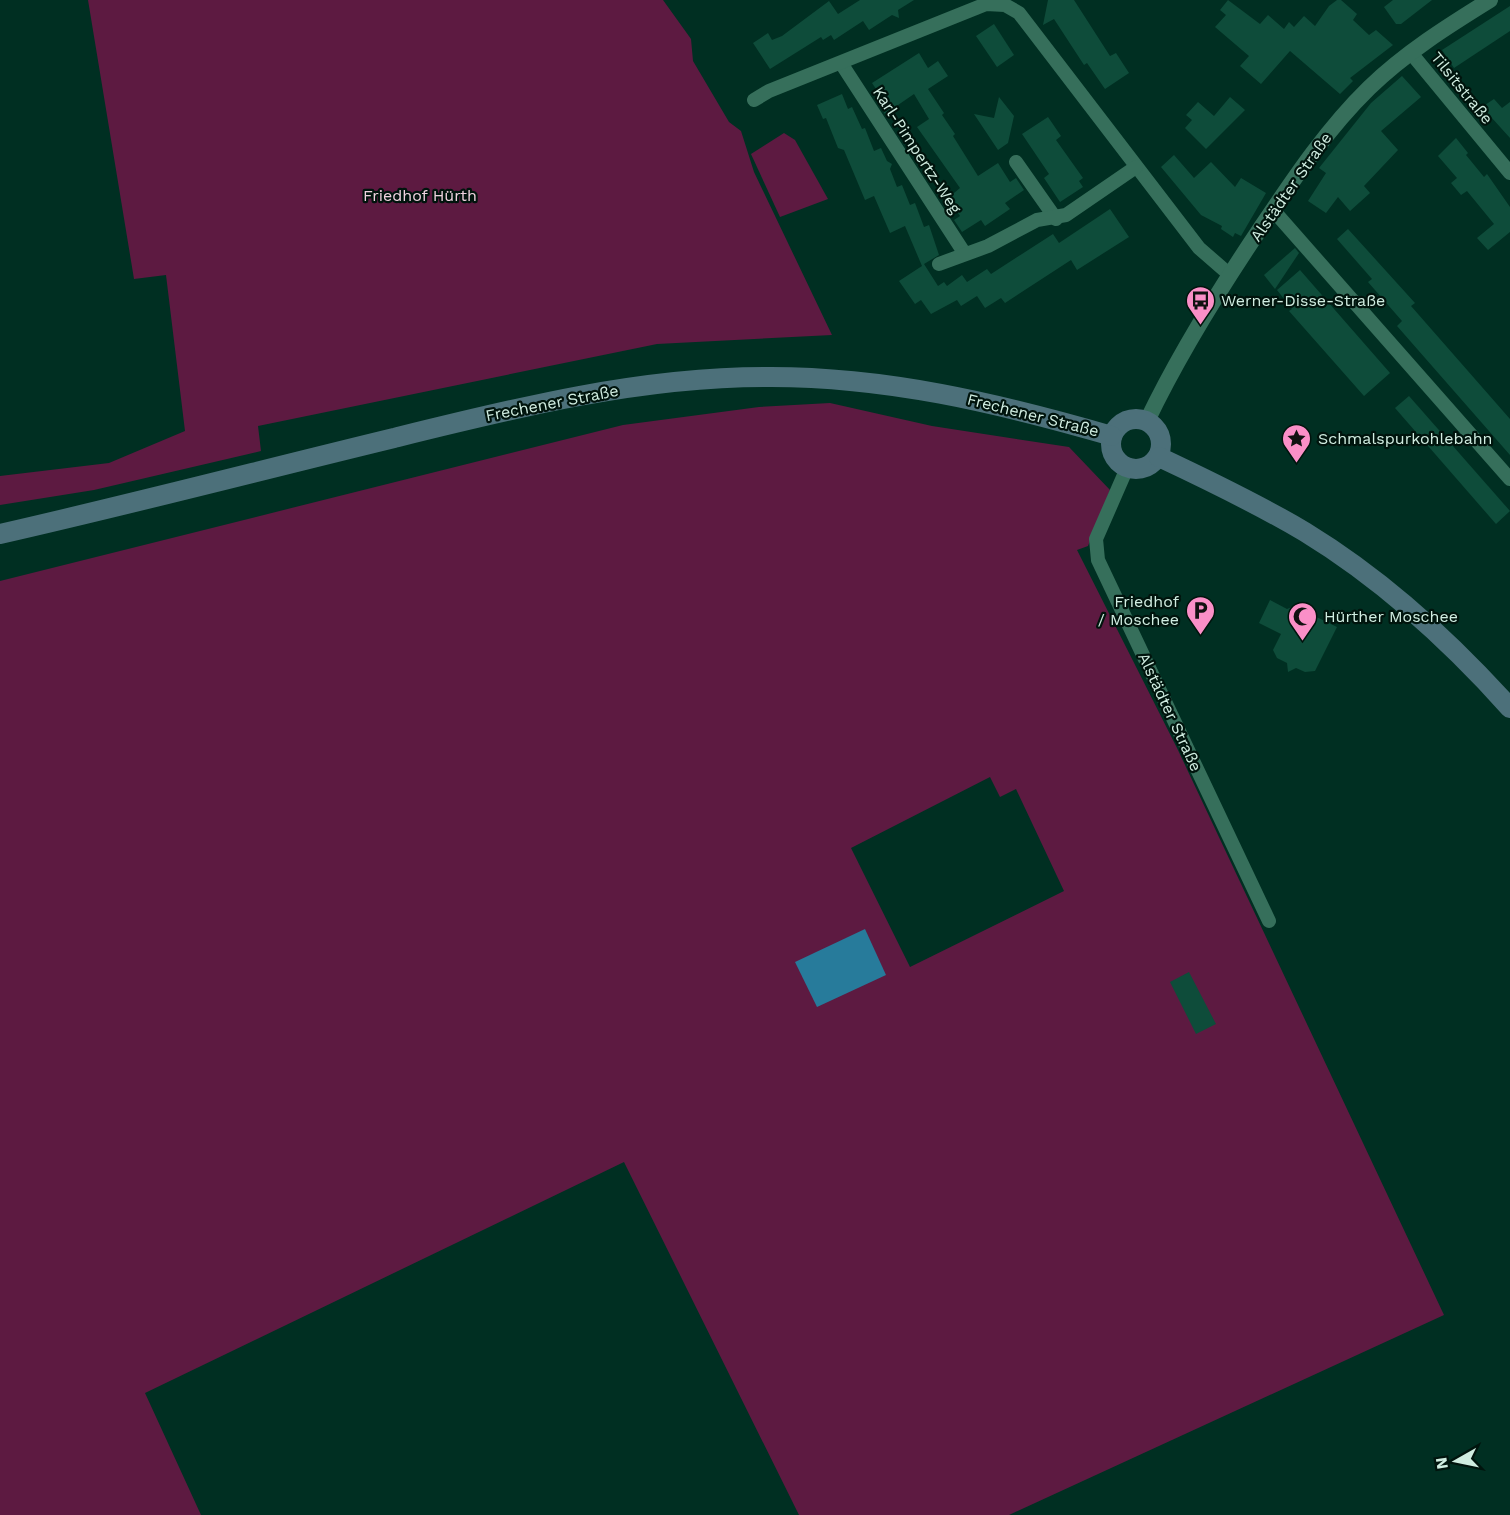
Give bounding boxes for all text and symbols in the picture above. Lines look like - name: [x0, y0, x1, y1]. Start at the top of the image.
- street label: Tilsitstraße: [1427, 48, 1497, 128]
- street label: Karl-Pimpertz-Weg: [869, 83, 965, 217]
- street label: Alstädter Straße: [1246, 129, 1336, 245]
- park label: Friedhof Hürth: [363, 186, 477, 205]
- bus stop icon: Werner-Disse-Straße: [1184, 284, 1216, 326]
- place label: Werner-Disse-Straße: [1221, 291, 1385, 310]
- street label: Frechener Straße: [484, 381, 620, 425]
- street label: Frechener Straße: [965, 389, 1101, 441]
- place icon: Schmalspurkohlebahn: [1281, 422, 1313, 464]
- place label: Schmalspurkohlebahn: [1318, 429, 1493, 448]
- place label: Friedhof / Moschee: [1098, 592, 1180, 629]
- parking icon: Friedhof / Moschee: [1184, 594, 1216, 636]
- mosque icon: Hürther Moschee: [1287, 600, 1319, 642]
- place label: Hürther Moschee: [1324, 607, 1458, 626]
- street label: Alstädter Straße: [1134, 650, 1206, 774]
- north arrow: [1426, 1431, 1486, 1491]
- text: N: [1431, 1456, 1452, 1471]

